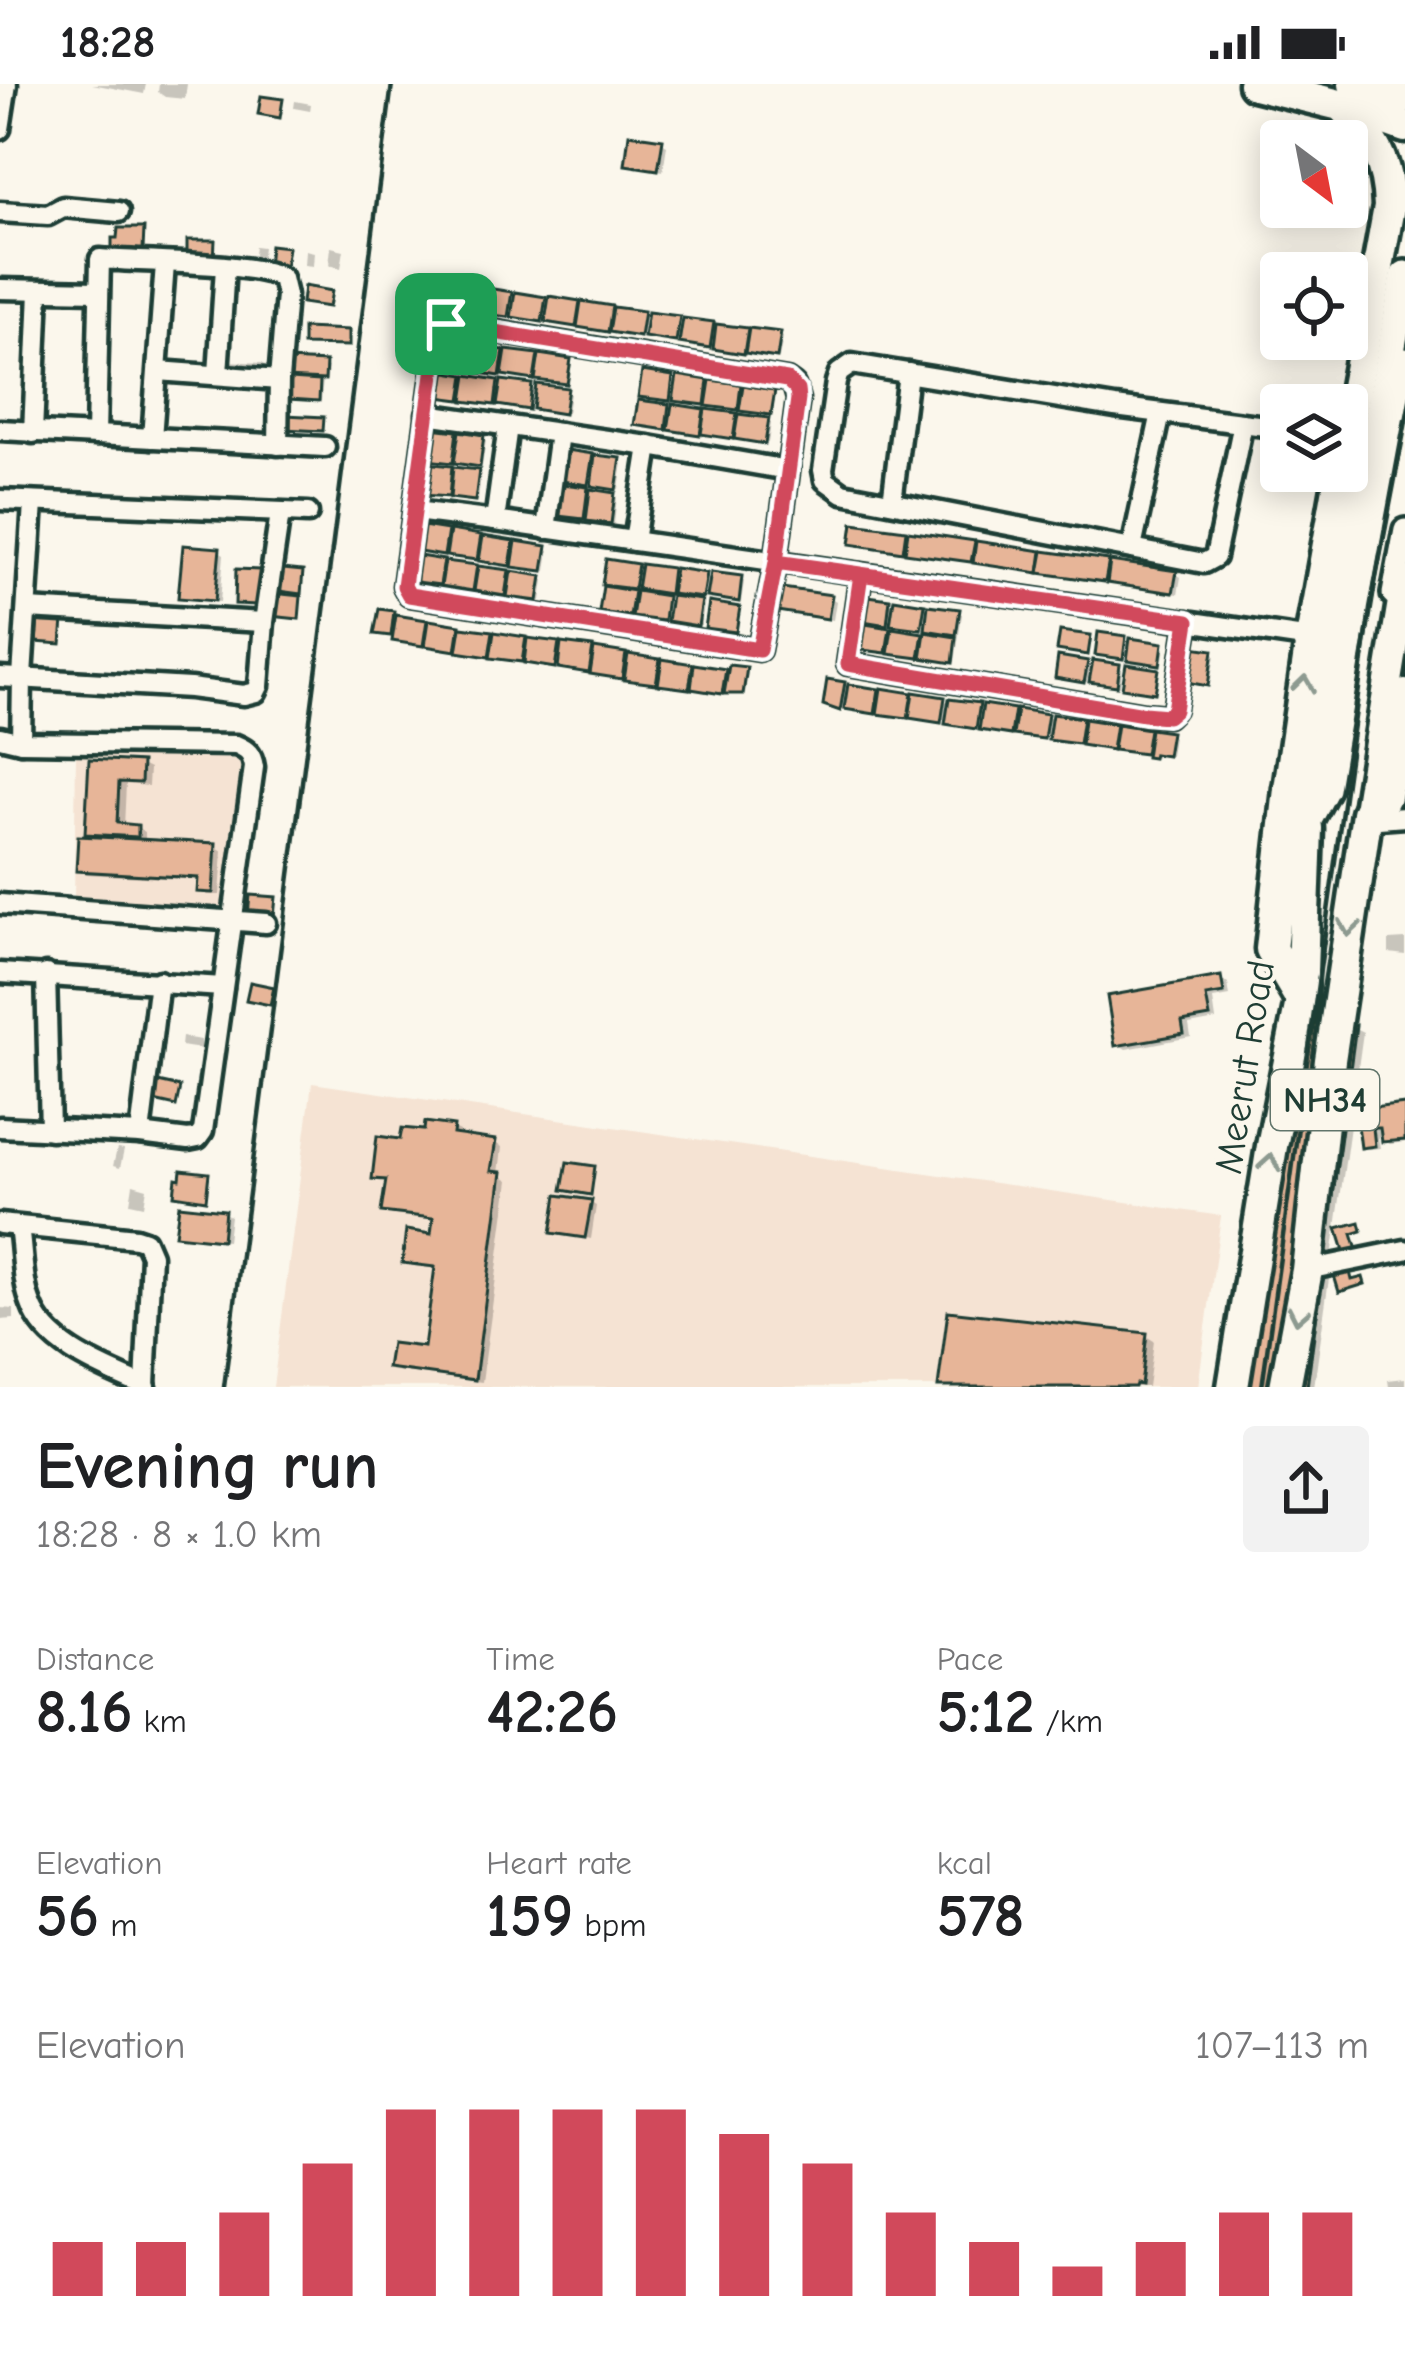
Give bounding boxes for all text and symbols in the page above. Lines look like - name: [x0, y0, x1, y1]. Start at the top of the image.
- text: 18:28: [60, 16, 156, 68]
- north arrow: [1260, 120, 1368, 228]
- map controls: [1260, 120, 1368, 492]
- button: locate: [1260, 252, 1368, 360]
- pin: [395, 273, 497, 375]
- icon: arrive: [413, 291, 479, 357]
- button: layers: [1260, 384, 1368, 492]
- one-way arrow: [1290, 674, 1316, 694]
- one-way arrow: [1338, 918, 1363, 938]
- street label: Meerut Road: [1206, 957, 1284, 1177]
- road number: NH34: [1271, 1070, 1379, 1130]
- one-way arrow: [1256, 1153, 1281, 1173]
- one-way arrow: [1287, 1304, 1312, 1324]
- button: share: [1243, 1426, 1369, 1552]
- text: Evening run: [36, 1429, 378, 1505]
- text: 18:28 · 8 × 1.0 km: [36, 1512, 322, 1557]
- text: Distance: [36, 1640, 154, 1678]
- text: Time: [486, 1640, 555, 1678]
- text: Pace: [937, 1640, 1003, 1678]
- text: 8.16: [36, 1678, 133, 1747]
- text: 42:26: [486, 1678, 618, 1747]
- text: 5:12: [937, 1678, 1034, 1747]
- text: km: [133, 1702, 187, 1740]
- text: /km: [1034, 1702, 1103, 1740]
- text: Elevation: [36, 1844, 162, 1882]
- text: Heart rate: [486, 1844, 632, 1882]
- text: kcal: [937, 1844, 992, 1882]
- text: 56: [36, 1882, 99, 1951]
- text: 159: [486, 1882, 573, 1951]
- text: 578: [937, 1882, 1024, 1951]
- text: m: [99, 1906, 138, 1944]
- text: bpm: [573, 1906, 647, 1944]
- text: Elevation: [36, 2023, 185, 2068]
- text: 107–113 m: [1195, 2023, 1369, 2068]

